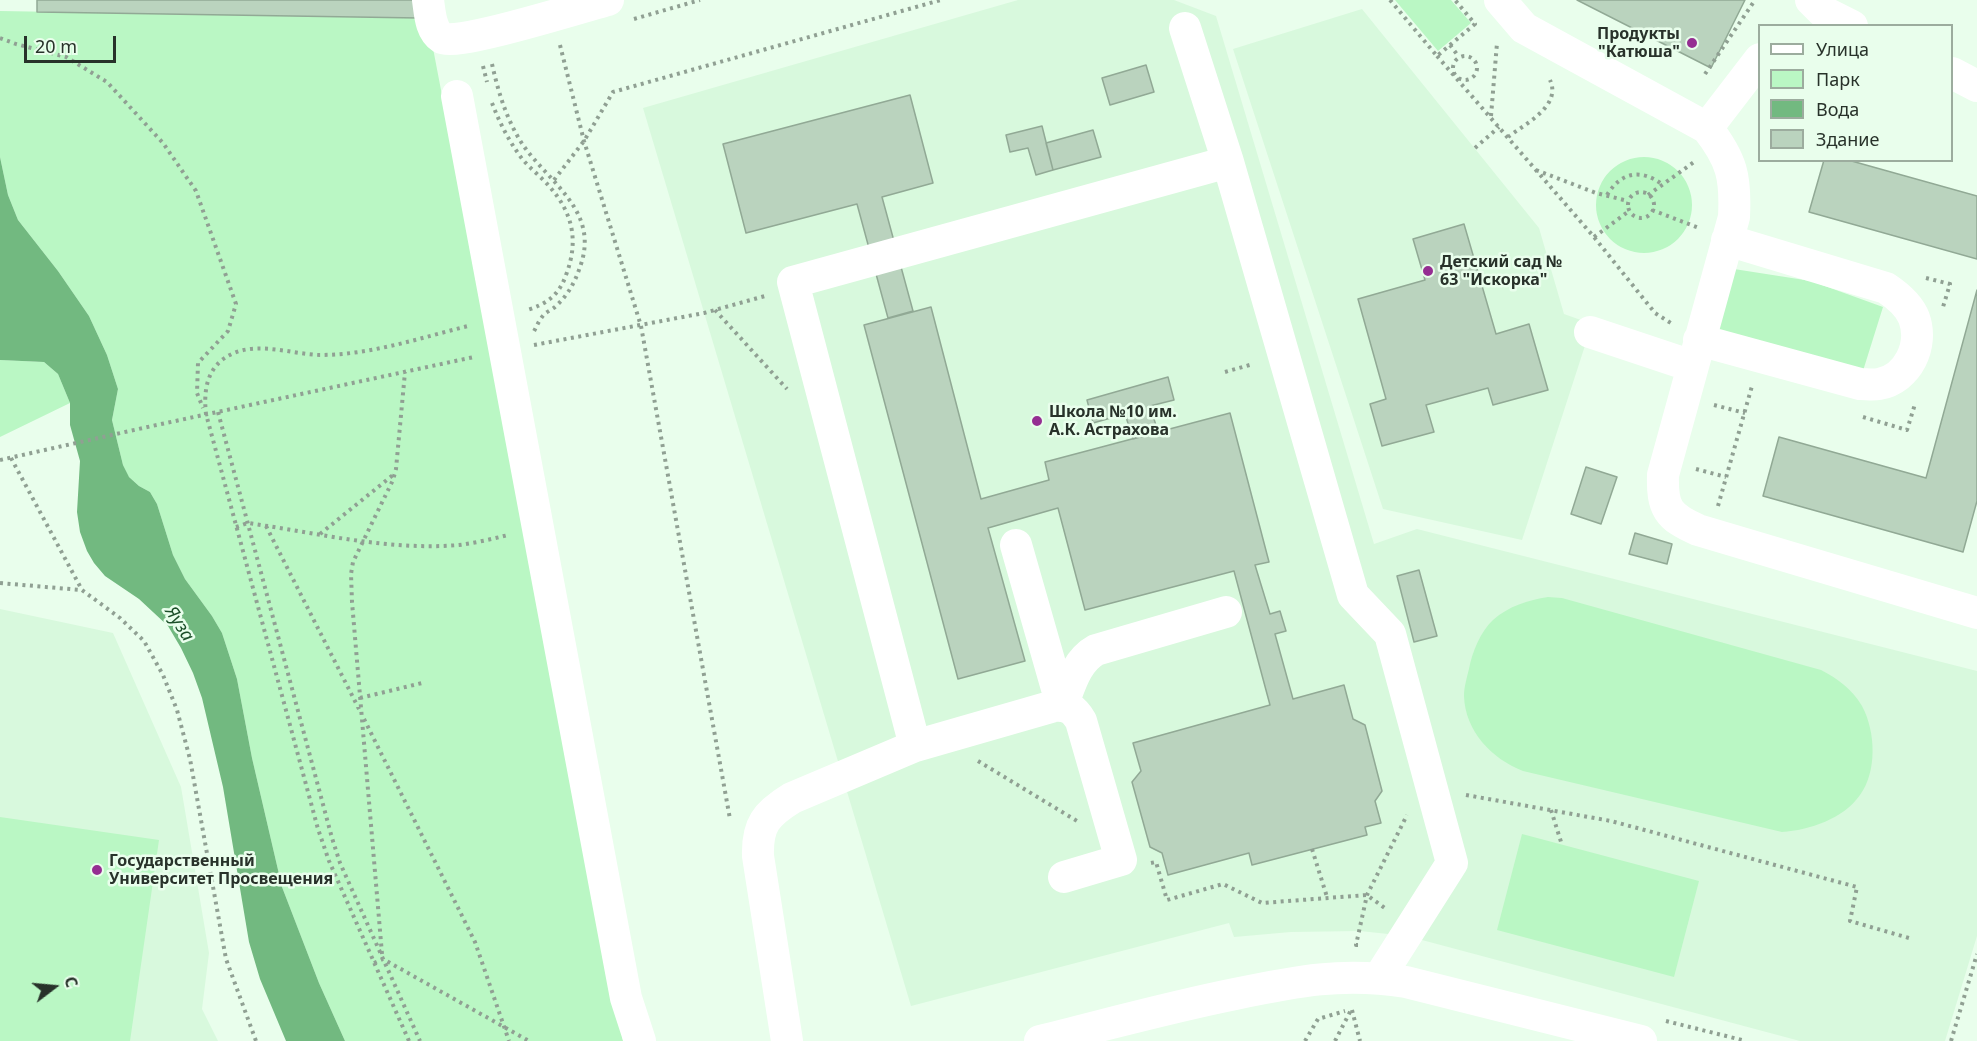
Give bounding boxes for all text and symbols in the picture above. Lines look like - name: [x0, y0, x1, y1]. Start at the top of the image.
- scale bar: [27, 24, 118, 62]
- place label: Продукты "Катюша": [1597, 24, 1680, 62]
- legend: [1758, 24, 1953, 162]
- text: 20 m: [35, 34, 77, 58]
- marker: Продукты "Катюша": [1685, 36, 1699, 50]
- text: Улица: [1816, 37, 1869, 61]
- text: Парк: [1816, 67, 1860, 91]
- text: Вода: [1816, 97, 1859, 121]
- text: Здание: [1816, 127, 1879, 151]
- place label: Детский сад № 63 "Искорка": [1440, 252, 1562, 290]
- marker: Детский сад № 63 "Искорка": [1421, 264, 1435, 278]
- place label: Школа №10 им. А.К. Астрахова: [1049, 402, 1177, 440]
- marker: Школа №10 им. А.К. Астрахова: [1030, 414, 1044, 428]
- water label: Яуза: [160, 602, 198, 646]
- place label: Государственный Университет Просвещения: [109, 851, 333, 889]
- marker: Государственный Университет Просвещения: [90, 863, 104, 877]
- north arrow: [24, 957, 84, 1017]
- text: С: [59, 974, 83, 990]

